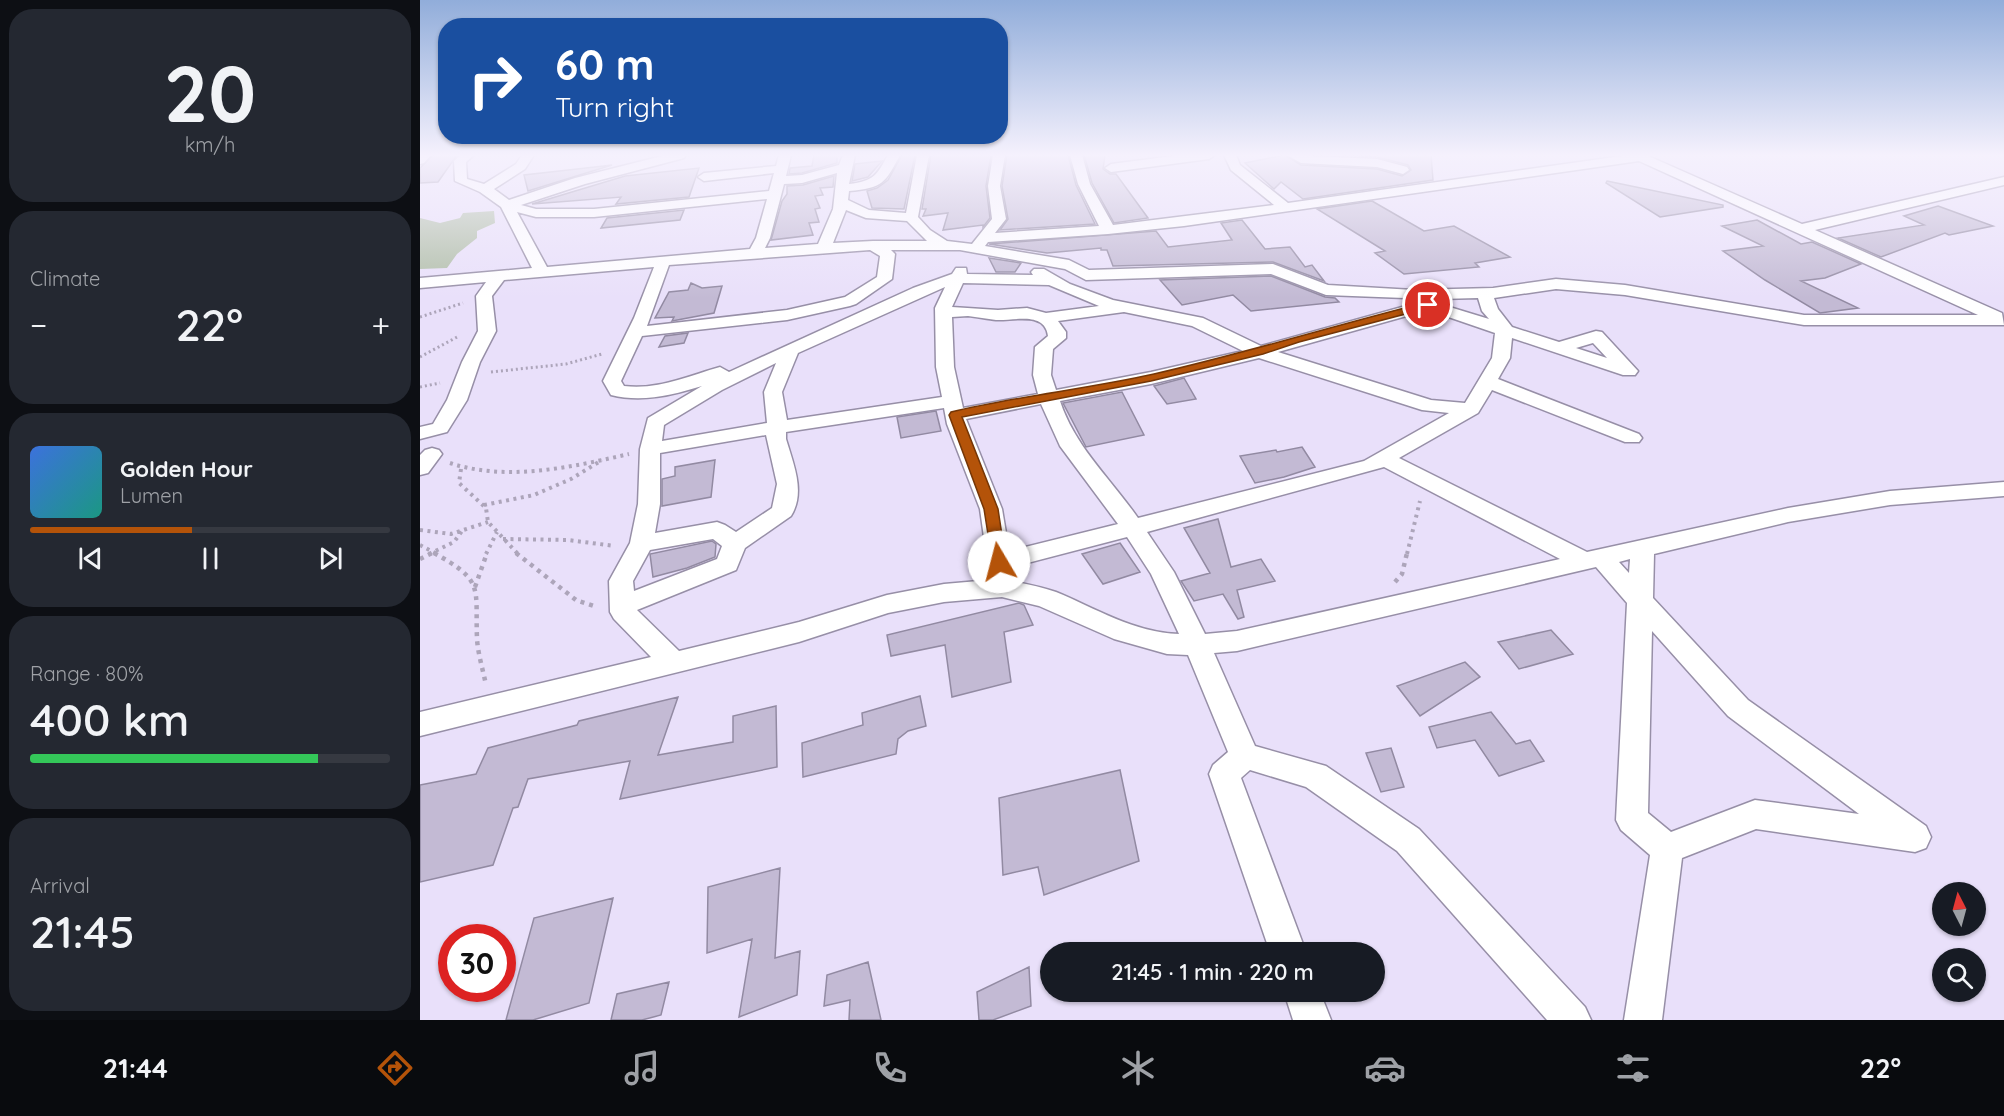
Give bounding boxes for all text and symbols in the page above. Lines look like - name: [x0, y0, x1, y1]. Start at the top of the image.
- text: 60 m: [555, 38, 655, 91]
- icon: right: [456, 42, 534, 120]
- text: 20: [164, 44, 256, 142]
- text: Turn right: [555, 90, 674, 124]
- text: km/h: [185, 132, 235, 157]
- text: Climate: [30, 266, 100, 291]
- pin: [1402, 279, 1453, 330]
- icon: arrive: [1411, 288, 1444, 321]
- text: 22°: [176, 296, 243, 352]
- text: −: [30, 304, 47, 345]
- text: +: [371, 304, 390, 345]
- text: Golden Hour: [120, 455, 253, 483]
- text: Lumen: [120, 483, 183, 508]
- position arrow: [967, 530, 1031, 594]
- icon: previous: [74, 542, 107, 575]
- icon: pause: [194, 542, 227, 575]
- icon: next: [314, 542, 347, 575]
- text: Range · 80%: [30, 661, 144, 686]
- text: 400 km: [30, 691, 189, 747]
- text: Arrival: [30, 873, 90, 898]
- north arrow: [1932, 882, 1986, 936]
- map controls: [1932, 882, 1986, 1002]
- text: 21:45: [30, 903, 135, 959]
- speed limit sign: 30: [438, 924, 516, 1002]
- button: search: [1932, 948, 1986, 1002]
- text: 21:45 · 1 min · 220 m: [1111, 958, 1314, 986]
- icon: directions: [374, 1047, 416, 1089]
- icon: music: [621, 1047, 663, 1089]
- icon: phone: [869, 1047, 911, 1089]
- icon: climate: [1117, 1047, 1159, 1089]
- icon: car: [1364, 1047, 1406, 1089]
- icon: filters: [1612, 1047, 1654, 1089]
- text: 21:44: [103, 1051, 168, 1085]
- text: 22°: [1860, 1051, 1901, 1085]

